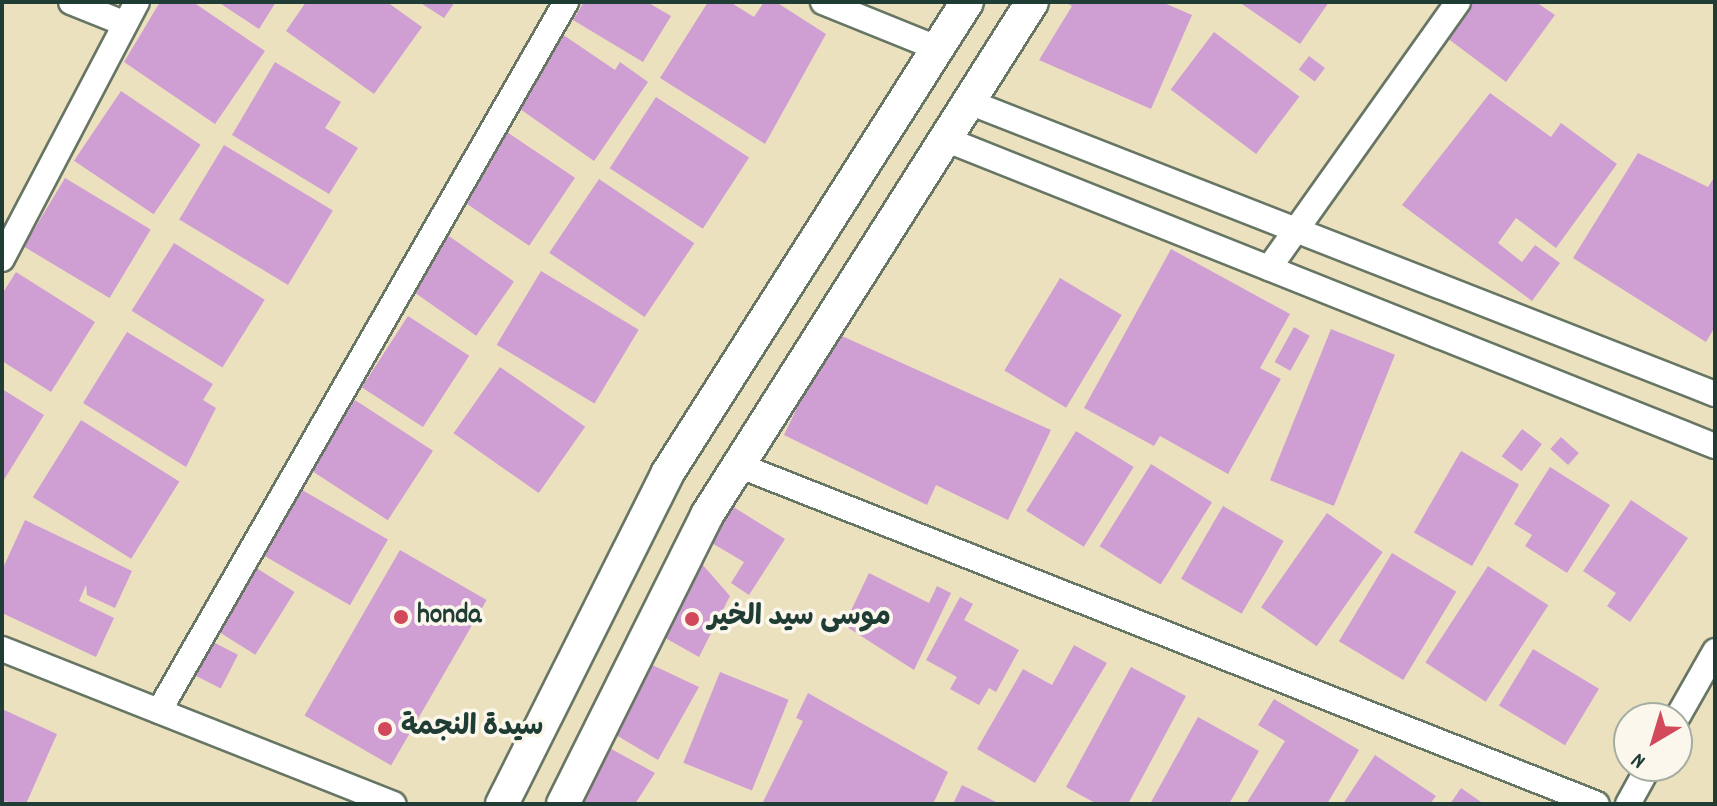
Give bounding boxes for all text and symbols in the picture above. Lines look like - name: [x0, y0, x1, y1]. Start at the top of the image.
- place label: honda: [417, 600, 481, 634]
- place label: موسى سيد الخير: [708, 602, 891, 636]
- marker: honda: [392, 608, 410, 626]
- marker: موسى سيد الخير: [683, 610, 701, 628]
- north arrow: [1613, 702, 1693, 782]
- place label: سيدة النجمة: [401, 712, 544, 746]
- marker: سيدة النجمة: [376, 720, 394, 738]
- text: N: [1625, 744, 1653, 775]

